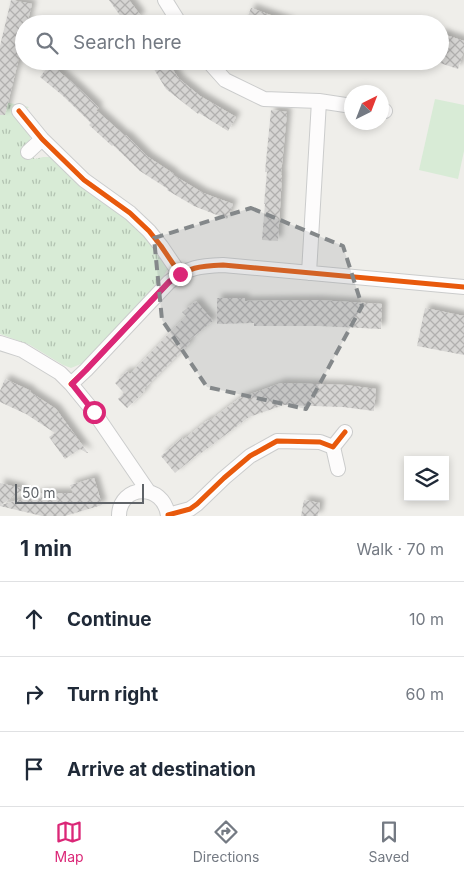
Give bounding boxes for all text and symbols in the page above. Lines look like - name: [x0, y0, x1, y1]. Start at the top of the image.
- search box: [15, 15, 449, 70]
- icon: search: [33, 29, 61, 57]
- text: Search here: [73, 31, 182, 54]
- north arrow: [344, 85, 389, 130]
- route end: [169, 263, 192, 286]
- route start: [83, 401, 106, 424]
- map controls: [404, 456, 449, 501]
- button: layers: [404, 456, 449, 501]
- scale bar: [15, 481, 144, 504]
- text: 50 m: [22, 484, 56, 501]
- text: 1 min: [20, 536, 72, 561]
- text: Walk · 70 m: [356, 539, 444, 559]
- icon: ahead: [20, 605, 48, 633]
- text: Continue: [67, 608, 152, 631]
- text: 10 m: [409, 609, 444, 629]
- icon: right: [20, 680, 48, 708]
- text: Turn right: [67, 683, 158, 706]
- text: 60 m: [405, 684, 444, 704]
- icon: arrive: [20, 755, 48, 783]
- text: Arrive at destination: [67, 758, 256, 781]
- tab: Map: [55, 818, 84, 865]
- tab: Directions: [193, 818, 259, 865]
- tab: Saved: [368, 818, 409, 865]

